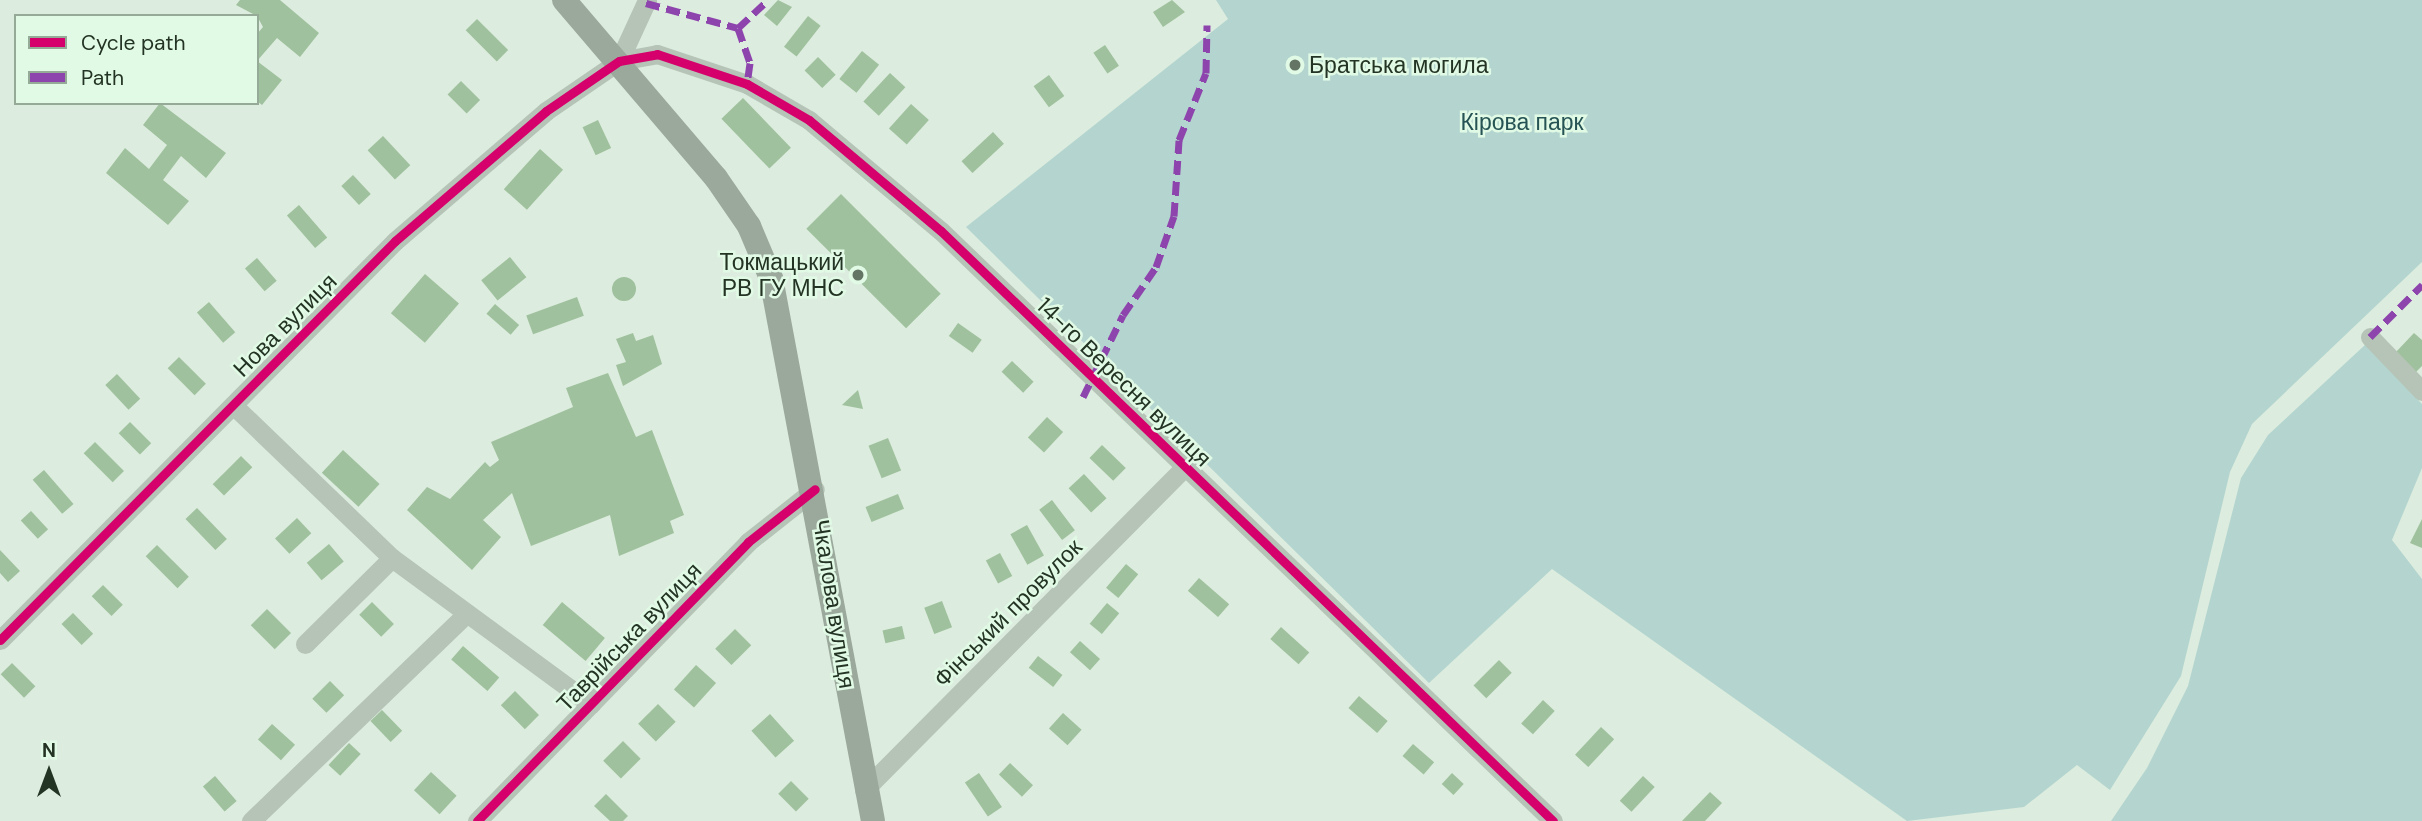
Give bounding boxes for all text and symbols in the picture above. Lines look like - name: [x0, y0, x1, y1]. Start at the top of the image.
- legend: [14, 14, 259, 105]
- text: Cycle path: [81, 29, 186, 57]
- place label: Братська могила: [1309, 51, 1488, 79]
- marker: Братська могила: [1287, 57, 1303, 73]
- text: Path: [81, 64, 124, 92]
- park label: Кірова парк: [1460, 108, 1584, 136]
- place label: Токмацький РВ ГУ МНС: [719, 248, 844, 302]
- marker: Токмацький РВ ГУ МНС: [850, 267, 866, 283]
- street label: Нова вулиця: [228, 268, 342, 382]
- street label: 14-го Вересня вулиця: [1031, 292, 1217, 472]
- street label: Чкалова вулиця: [807, 518, 861, 690]
- street label: Фінський провулок: [928, 533, 1088, 693]
- street label: Таврійська вулиця: [551, 557, 707, 717]
- north arrow: [14, 737, 84, 807]
- text: N: [42, 738, 56, 763]

